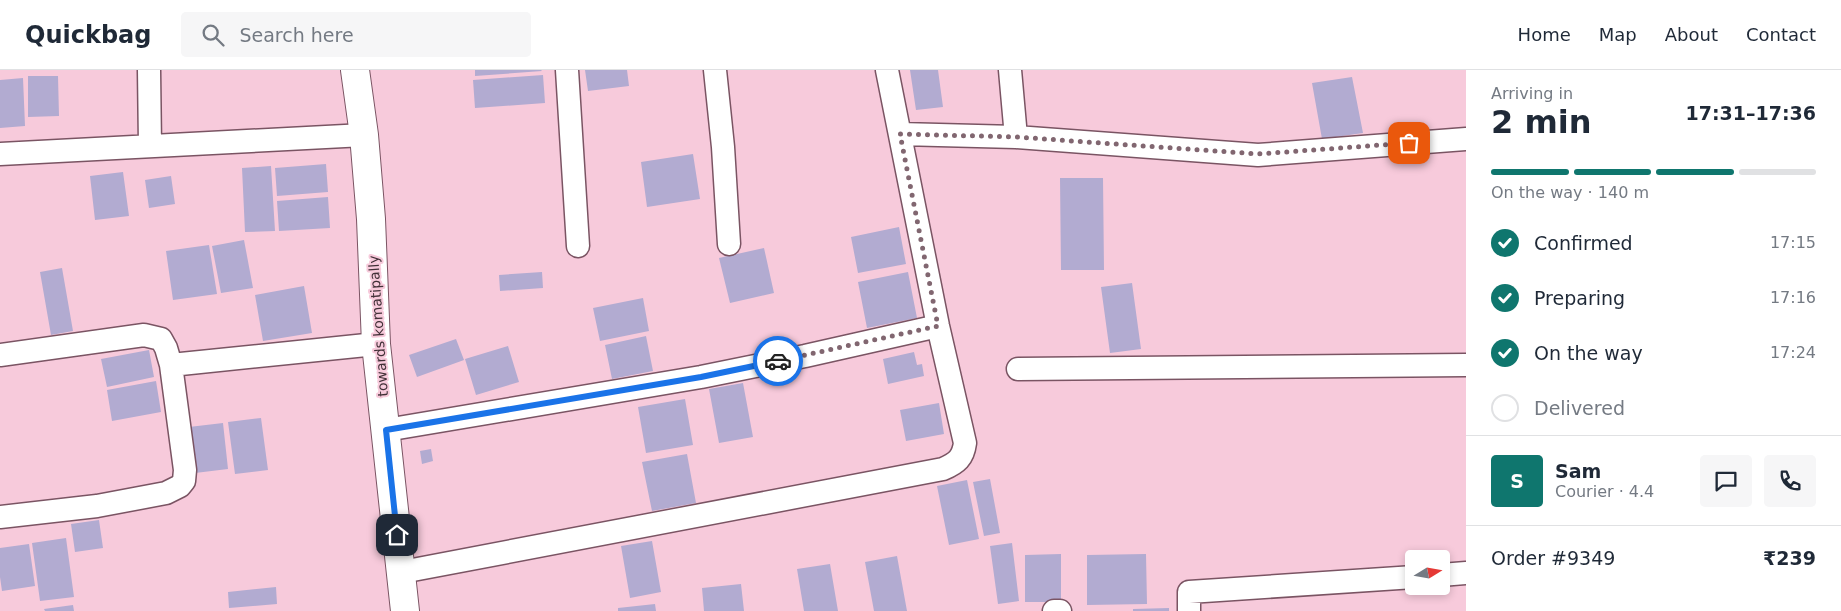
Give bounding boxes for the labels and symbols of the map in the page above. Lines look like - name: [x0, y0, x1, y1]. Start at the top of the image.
- pin: [1388, 122, 1430, 164]
- street label: towards komatipally: [365, 255, 391, 397]
- courier: [753, 336, 803, 386]
- pin: [376, 514, 418, 556]
- north arrow: [1405, 550, 1450, 595]

